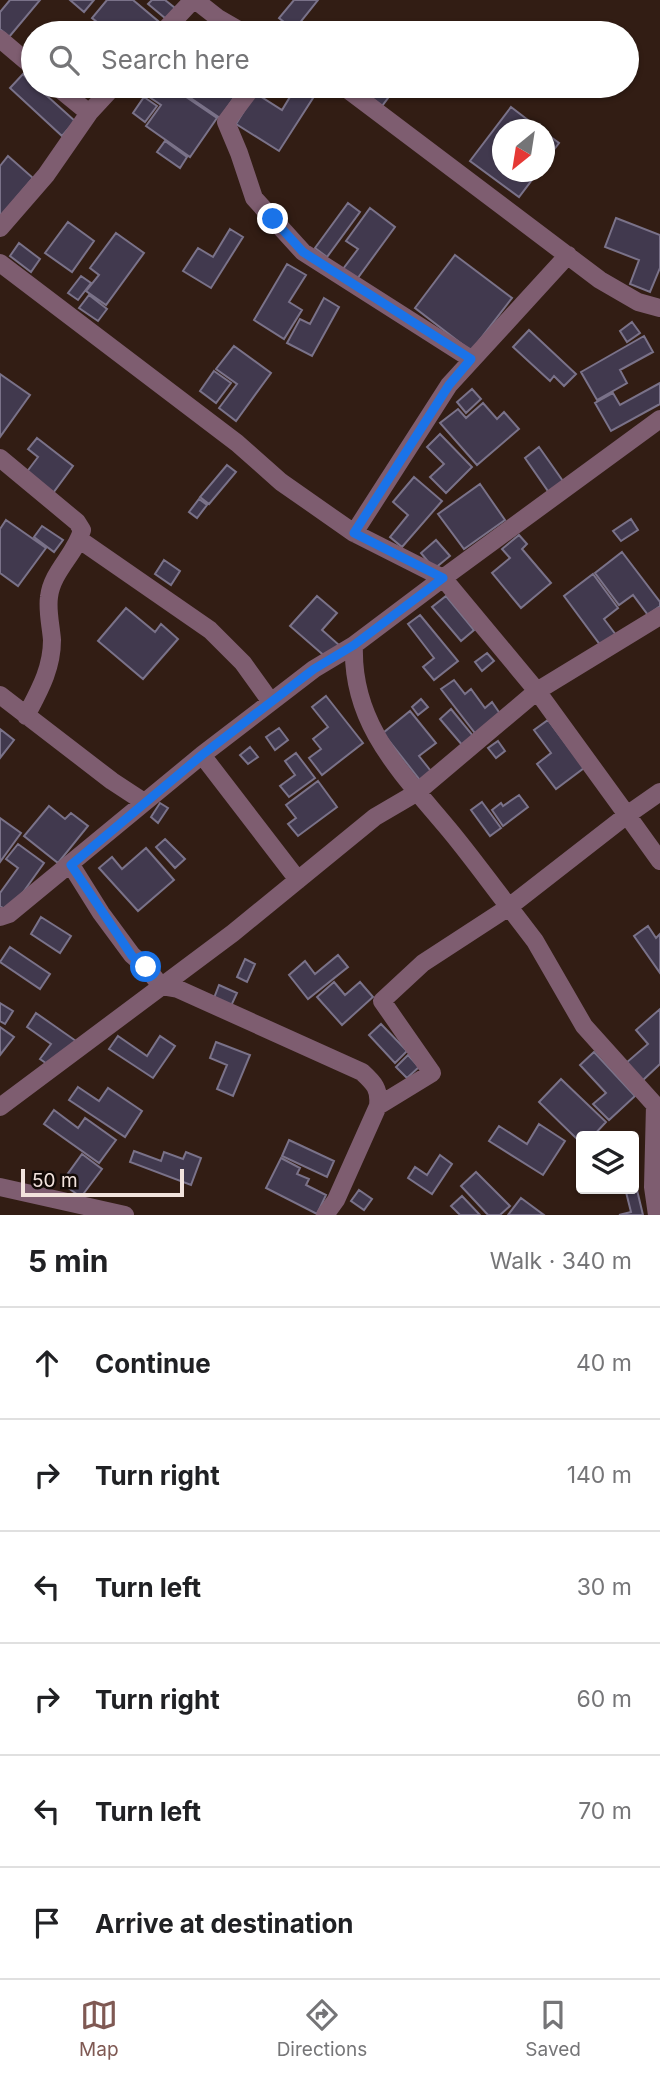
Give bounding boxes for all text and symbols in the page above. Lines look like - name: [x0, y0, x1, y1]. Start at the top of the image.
- search box: [21, 21, 639, 98]
- icon: search: [45, 41, 83, 79]
- text: Search here: [101, 44, 250, 75]
- north arrow: [492, 119, 555, 182]
- route end: [257, 203, 288, 234]
- route start: [130, 951, 161, 982]
- map controls: [576, 1131, 639, 1194]
- button: layers: [576, 1131, 639, 1194]
- scale bar: [21, 1166, 184, 1198]
- text: 50 m: [32, 1169, 78, 1192]
- text: 5 min: [28, 1243, 108, 1279]
- text: Walk · 340 m: [490, 1247, 632, 1275]
- icon: ahead: [28, 1344, 66, 1382]
- text: Continue: [95, 1348, 211, 1379]
- text: 40 m: [576, 1349, 632, 1377]
- icon: right: [28, 1456, 66, 1494]
- text: Turn right: [95, 1460, 220, 1491]
- text: 140 m: [567, 1461, 632, 1489]
- icon: left: [28, 1568, 66, 1606]
- text: Turn left: [95, 1572, 201, 1603]
- text: 30 m: [577, 1573, 632, 1601]
- icon: right: [28, 1680, 66, 1718]
- text: Turn right: [95, 1684, 220, 1715]
- text: 60 m: [577, 1685, 632, 1713]
- icon: left: [28, 1792, 66, 1830]
- text: Turn left: [95, 1796, 201, 1827]
- text: 70 m: [578, 1797, 632, 1825]
- icon: arrive: [28, 1904, 66, 1942]
- text: Arrive at destination: [95, 1908, 354, 1939]
- tab: Map: [79, 1996, 119, 2061]
- tab: Directions: [277, 1996, 367, 2061]
- tab: Saved: [525, 1996, 581, 2061]

